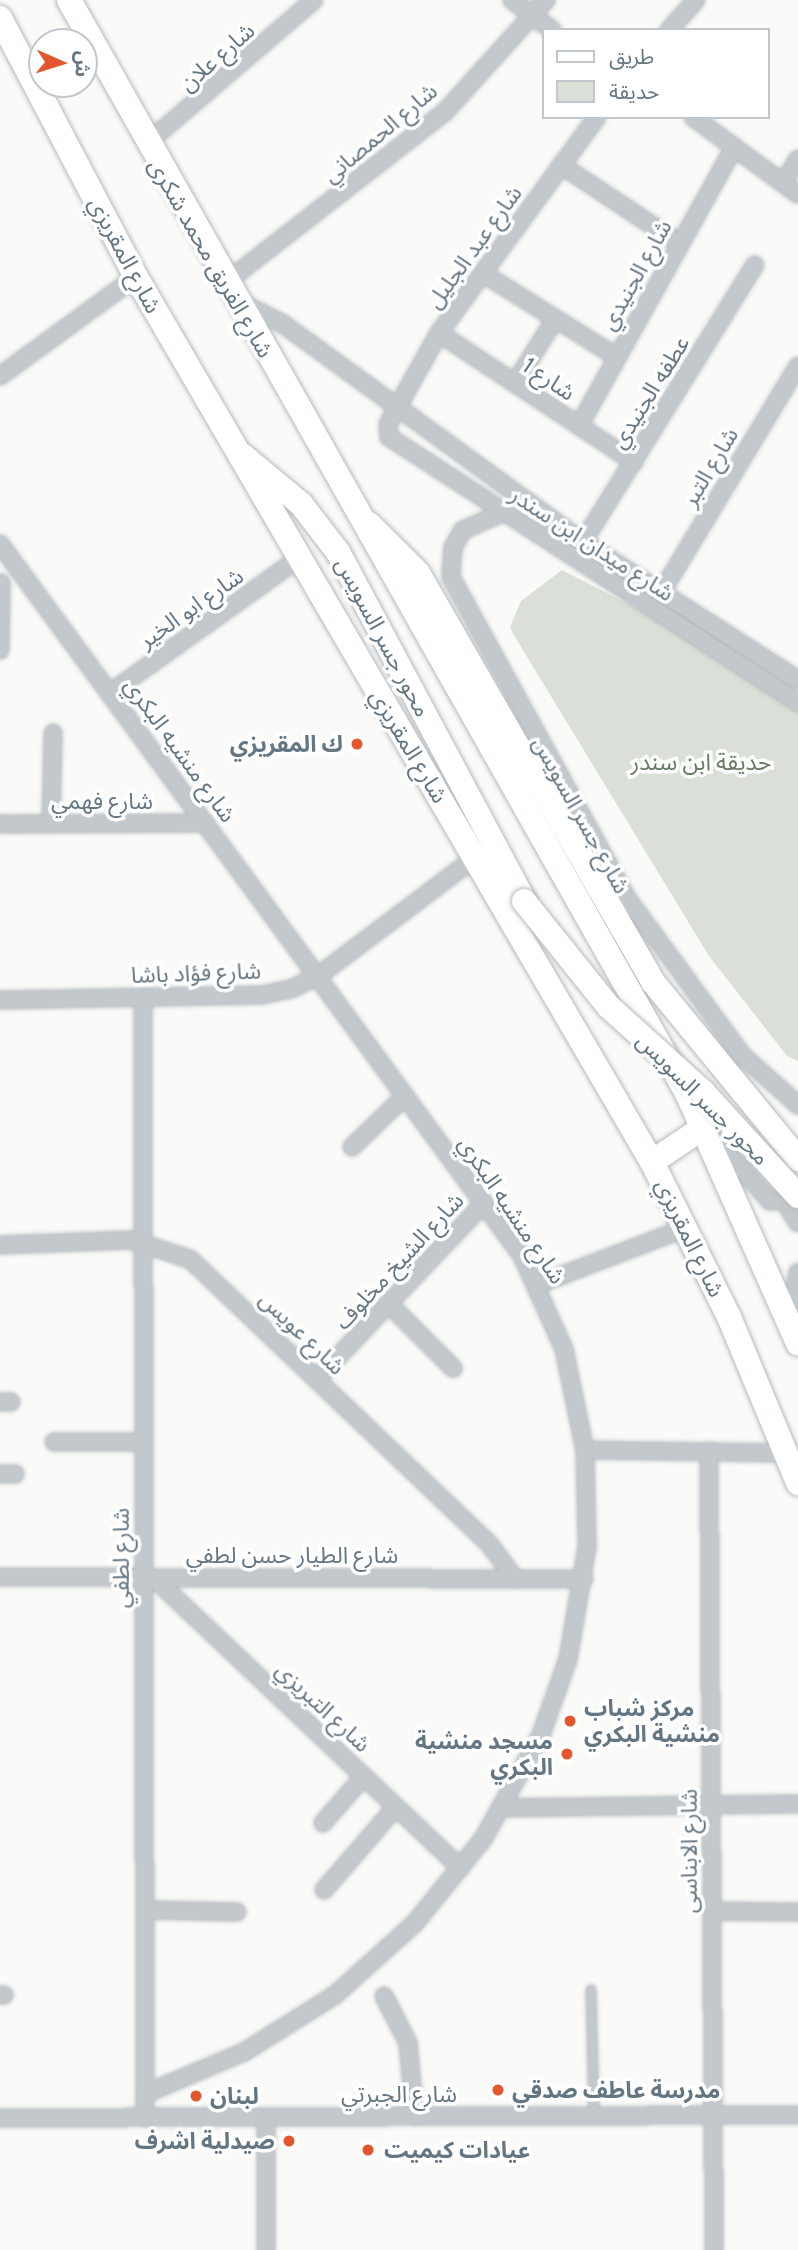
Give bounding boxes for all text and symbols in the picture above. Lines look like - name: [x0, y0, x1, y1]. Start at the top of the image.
- street label: شارع علان: [174, 17, 260, 97]
- north arrow: [28, 28, 98, 98]
- legend: [542, 28, 770, 119]
- text: طريق: [609, 44, 654, 69]
- text: ش: [70, 50, 95, 78]
- street label: شارع الحمصاني: [317, 77, 443, 189]
- text: حديقة: [609, 79, 659, 104]
- street label: شارع الفريق محمد شكرى: [143, 153, 279, 363]
- street label: شارع عبد الجليل: [420, 180, 528, 314]
- street label: شارع المقريزي: [83, 192, 167, 318]
- street label: شارع الجنيدي: [594, 215, 678, 335]
- street label: عطفه الجنيدي: [604, 330, 696, 454]
- street label: شارع 1: [517, 351, 581, 407]
- street label: شارع التبر: [676, 423, 744, 511]
- street label: شارع ميدان ابن سندر: [505, 481, 679, 607]
- street label: محور جسر السويس: [329, 553, 437, 721]
- street label: شارع ابو الخير: [133, 562, 249, 654]
- street label: شارع منشيه البكري: [118, 672, 242, 828]
- street label: شارع المقريزي: [364, 684, 454, 808]
- place label: ك المقريزي: [230, 730, 343, 758]
- street label: شارع جسر السويس: [526, 732, 636, 898]
- marker: ك المقريزي: [349, 736, 365, 752]
- park label: حديقة ابن سندر: [631, 748, 771, 776]
- street label: شارع فهمي: [51, 787, 153, 815]
- street label: شارع فؤاد باشا: [130, 957, 262, 989]
- street label: محور جسر السويس: [631, 1027, 775, 1171]
- street label: شارع منشيه البكري: [452, 1131, 572, 1289]
- street label: شارع المقريزي: [650, 1174, 730, 1302]
- street label: شارع الشيخ مخلوف: [329, 1187, 469, 1335]
- street label: شارع عويس: [253, 1285, 351, 1381]
- street label: شارع لطفي: [107, 1508, 135, 1608]
- street label: شارع الطيار حسن لطفي: [186, 1541, 398, 1569]
- street label: شارع التبريزي: [270, 1656, 376, 1758]
- place label: مركز شباب منشية البكري: [584, 1694, 720, 1748]
- marker: مركز شباب منشية البكري: [562, 1713, 578, 1729]
- place label: مسجد منشية البكري: [415, 1727, 553, 1781]
- marker: مسجد منشية البكري: [559, 1746, 575, 1762]
- street label: شارع الابناسى: [675, 1789, 703, 1913]
- place label: مدرسة عاطف صدقي: [512, 2076, 720, 2104]
- street label: شارع الجبرتي: [341, 2080, 457, 2108]
- place label: لبنان: [210, 2082, 259, 2110]
- marker: مدرسة عاطف صدقي: [490, 2082, 506, 2098]
- marker: لبنان: [188, 2088, 204, 2104]
- place label: صيدلية اشرف: [135, 2127, 275, 2155]
- marker: صيدلية اشرف: [281, 2133, 297, 2149]
- place label: عيادات كيميت: [384, 2136, 530, 2164]
- marker: عيادات كيميت: [358, 2140, 378, 2160]

